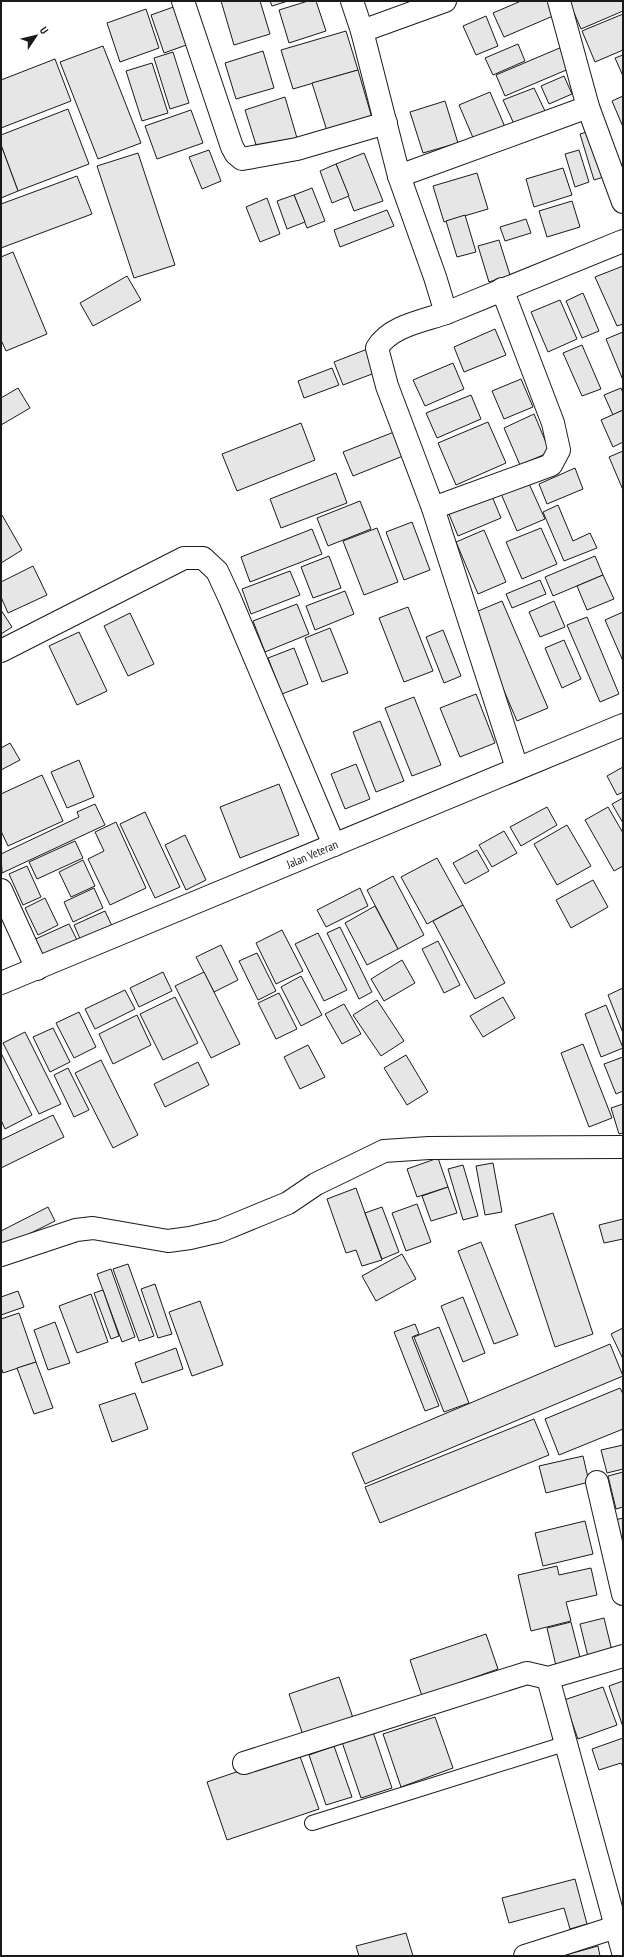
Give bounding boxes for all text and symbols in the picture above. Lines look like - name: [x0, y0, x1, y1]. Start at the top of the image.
- north arrow: [16, 16, 56, 56]
- text: U: [37, 24, 52, 37]
- street label: Jalan Veteran: [283, 836, 340, 872]

